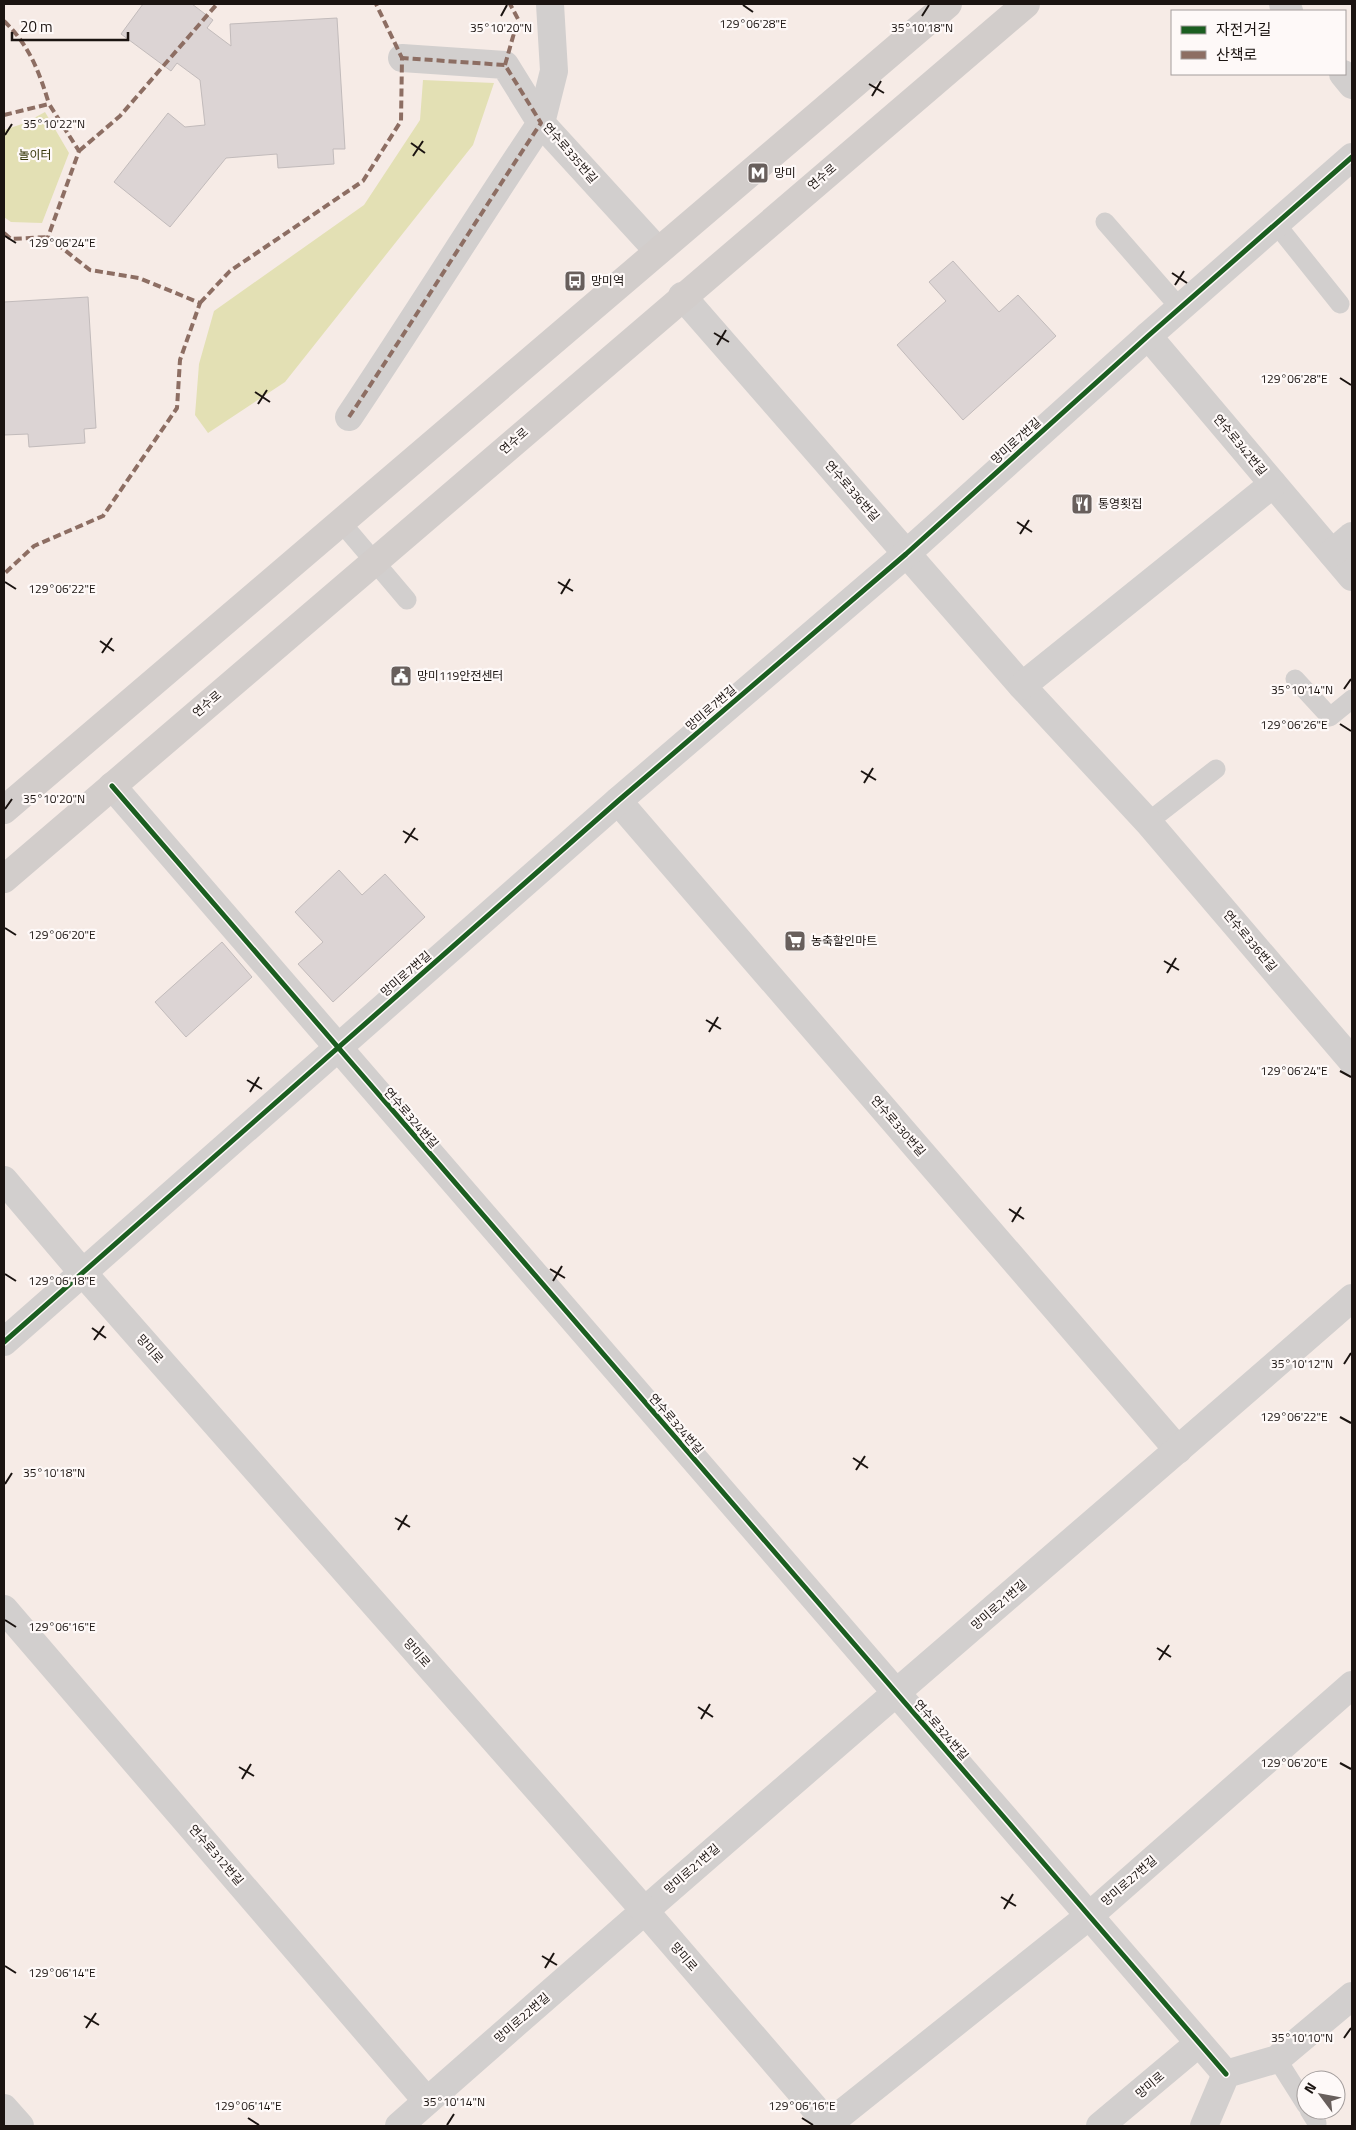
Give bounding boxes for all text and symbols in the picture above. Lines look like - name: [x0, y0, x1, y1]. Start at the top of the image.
- scale bar: [12, 10, 129, 42]
- legend: [1171, 10, 1346, 75]
- text: 129°06'28"E: [719, 14, 787, 33]
- text: 20 m: [20, 15, 53, 38]
- text: 35°10'20"N: [470, 18, 532, 37]
- text: 35°10'18"N: [891, 18, 953, 37]
- text: 자전거길: [1216, 18, 1271, 41]
- text: 산책로: [1216, 43, 1257, 66]
- text: 35°10'22"N: [23, 114, 85, 133]
- street label: 연수로335번길: [538, 118, 602, 187]
- park label: 놀이터: [18, 145, 52, 164]
- street label: 연수로: [803, 159, 840, 195]
- metro station icon: 망미: [746, 161, 770, 185]
- place label: 망미: [774, 163, 796, 182]
- text: 129°06'24"E: [28, 233, 96, 252]
- bus stop icon: 망미역: [563, 269, 587, 293]
- place label: 망미역: [591, 271, 624, 290]
- text: 129°06'28"E: [1260, 369, 1328, 388]
- street label: 연수로342번길: [1209, 410, 1272, 480]
- street label: 망미로7번길: [986, 413, 1045, 468]
- street label: 연수로: [495, 423, 532, 459]
- street label: 연수로336번길: [820, 456, 884, 525]
- restaurant icon: 통영횟집: [1070, 492, 1094, 516]
- place label: 통영횟집: [1098, 494, 1142, 513]
- text: 129°06'22"E: [28, 579, 96, 598]
- public building icon: 망미119안전센터: [389, 664, 413, 688]
- place label: 망미119안전센터: [417, 666, 503, 685]
- street label: 망미로7번길: [681, 680, 740, 735]
- text: 35°10'14"N: [1271, 680, 1333, 699]
- street label: 연수로: [188, 686, 225, 722]
- text: 129°06'26"E: [1260, 715, 1328, 734]
- text: 35°10'20"N: [23, 789, 85, 808]
- street label: 연수로336번길: [1219, 906, 1282, 976]
- text: 129°06'20"E: [28, 925, 96, 944]
- supermarket icon: 농축할인마트: [783, 929, 807, 953]
- place label: 농축할인마트: [811, 931, 877, 950]
- street label: 망미로7번길: [376, 946, 435, 1001]
- text: 129°06'24"E: [1260, 1061, 1328, 1080]
- street label: 연수로324번길: [379, 1083, 443, 1152]
- street label: 연수로330번길: [866, 1091, 930, 1160]
- text: 129°06'18"E: [28, 1271, 96, 1290]
- street label: 망미로: [132, 1330, 168, 1367]
- text: 35°10'12"N: [1271, 1354, 1333, 1373]
- street label: 연수로324번길: [644, 1389, 708, 1458]
- text: 129°06'22"E: [1260, 1407, 1328, 1426]
- text: 35°10'18"N: [23, 1463, 85, 1482]
- street label: 망미로21번길: [967, 1575, 1031, 1634]
- text: 129°06'16"E: [28, 1617, 96, 1636]
- street label: 망미로: [399, 1634, 435, 1671]
- street label: 연수로324번길: [909, 1695, 973, 1764]
- text: 129°06'20"E: [1260, 1753, 1328, 1772]
- street label: 연수로312번길: [184, 1820, 248, 1889]
- street label: 망미로21번길: [660, 1839, 724, 1898]
- street label: 망미로27번길: [1097, 1851, 1161, 1910]
- street label: 망미로: [666, 1938, 702, 1975]
- text: 129°06'14"E: [28, 1963, 96, 1982]
- street label: 망미로22번길: [490, 1988, 554, 2047]
- text: 35°10'10"N: [1271, 2028, 1333, 2047]
- street label: 망미로: [1131, 2067, 1168, 2103]
- north arrow: [1296, 2070, 1346, 2120]
- text: N: [1298, 2078, 1321, 2098]
- text: 35°10'14"N: [423, 2092, 485, 2111]
- text: 129°06'14"E: [214, 2096, 282, 2115]
- text: 129°06'16"E: [768, 2096, 836, 2115]

